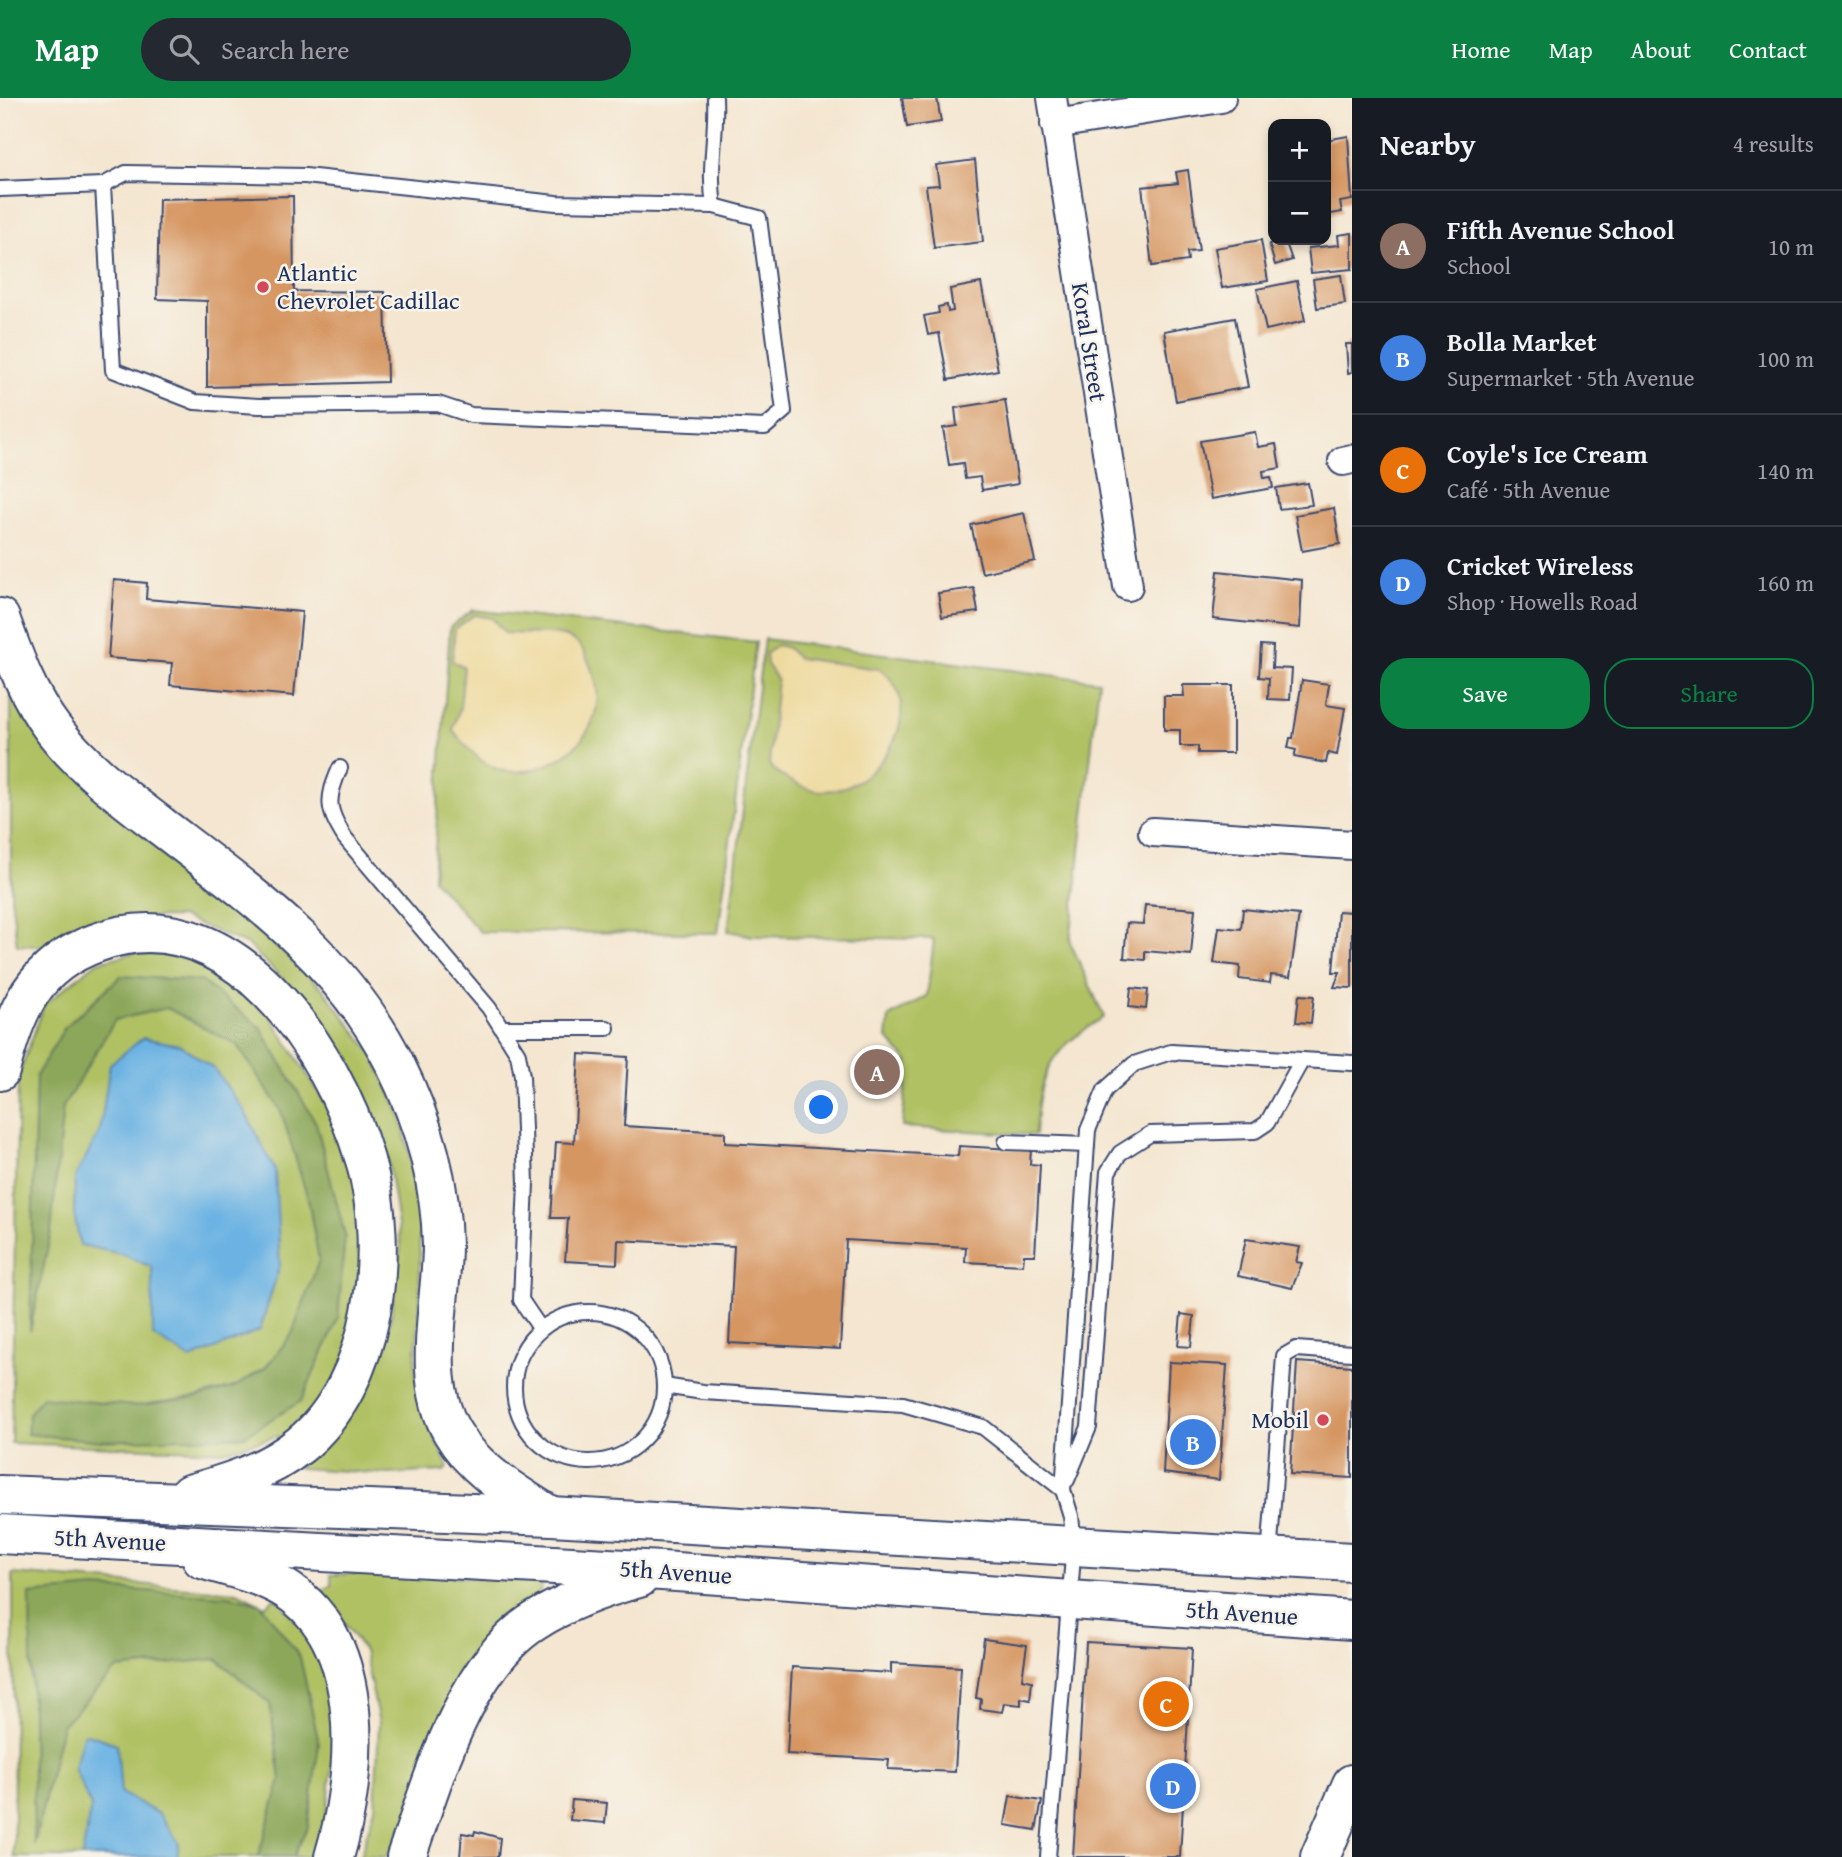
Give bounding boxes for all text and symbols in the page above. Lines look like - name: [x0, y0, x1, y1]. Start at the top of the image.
- search box: [141, 18, 631, 81]
- text: Map: [35, 25, 99, 73]
- icon: search: [165, 30, 203, 68]
- text: Search here: [221, 30, 349, 69]
- text: Home: [1452, 32, 1511, 67]
- text: Map: [1549, 32, 1593, 67]
- text: About: [1631, 32, 1691, 67]
- text: Contact: [1729, 32, 1807, 67]
- map controls: [1268, 119, 1331, 245]
- button: +: [1268, 119, 1331, 182]
- text: Nearby: [1380, 122, 1476, 166]
- text: 4 results: [1733, 127, 1814, 160]
- button: −: [1268, 182, 1331, 245]
- text: Fifth Avenue School: [1447, 210, 1674, 249]
- text: A: [1396, 230, 1410, 263]
- text: 10 m: [1768, 230, 1814, 263]
- text: School: [1447, 249, 1511, 282]
- place label: Atlantic Chevrolet Cadillac: [277, 255, 460, 318]
- marker: Atlantic Chevrolet Cadillac: [255, 279, 271, 295]
- street label: Koral Street: [1063, 280, 1116, 405]
- text: Bolla Market: [1447, 322, 1597, 361]
- text: B: [1396, 342, 1410, 375]
- text: 100 m: [1757, 342, 1814, 375]
- text: Supermarket · 5th Avenue: [1447, 361, 1694, 394]
- text: Coyle's Ice Cream: [1447, 434, 1648, 473]
- text: C: [1396, 454, 1410, 487]
- text: 140 m: [1757, 454, 1814, 487]
- text: Café · 5th Avenue: [1447, 473, 1610, 506]
- text: Cricket Wireless: [1447, 546, 1634, 585]
- text: D: [1396, 566, 1410, 599]
- text: 160 m: [1757, 566, 1814, 599]
- text: Shop · Howells Road: [1447, 585, 1638, 618]
- button: Save: [1380, 658, 1590, 729]
- button: Share: [1604, 658, 1814, 729]
- pin: A: [854, 1046, 900, 1098]
- your location: [804, 1090, 838, 1124]
- place label: Mobil: [1251, 1402, 1309, 1437]
- marker: Mobil: [1315, 1412, 1331, 1428]
- pin: B: [1170, 1416, 1216, 1468]
- street label: 5th Avenue: [53, 1519, 167, 1560]
- street label: 5th Avenue: [619, 1550, 733, 1593]
- street label: 5th Avenue: [1185, 1591, 1299, 1634]
- pin: C: [1143, 1678, 1189, 1730]
- pin: D: [1150, 1760, 1196, 1812]

